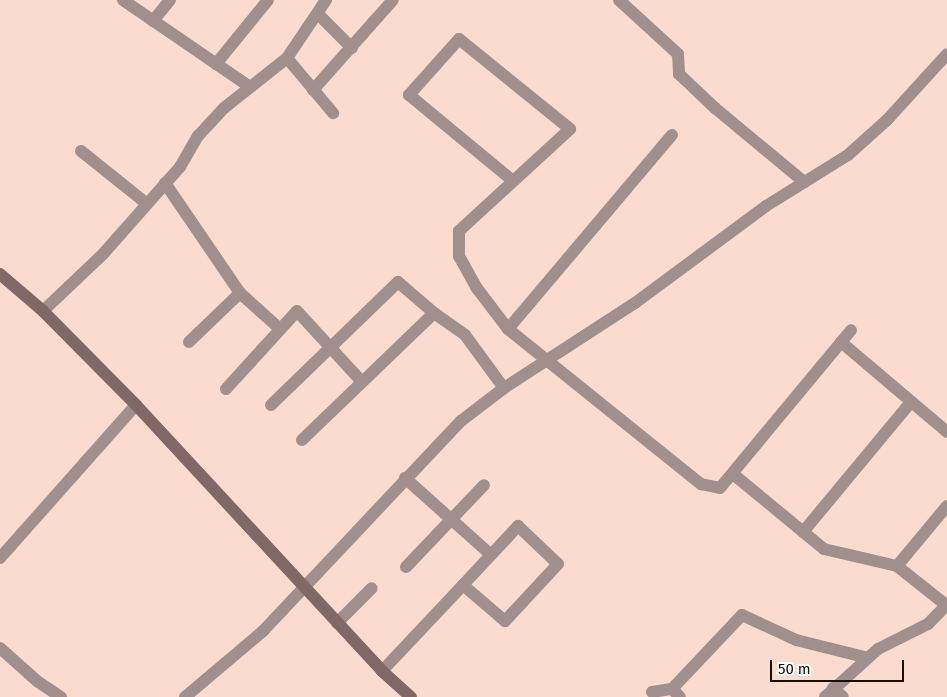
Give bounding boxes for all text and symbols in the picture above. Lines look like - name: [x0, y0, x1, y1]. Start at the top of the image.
- scale bar: [772, 650, 906, 682]
- text: 50 m: [778, 660, 811, 678]

